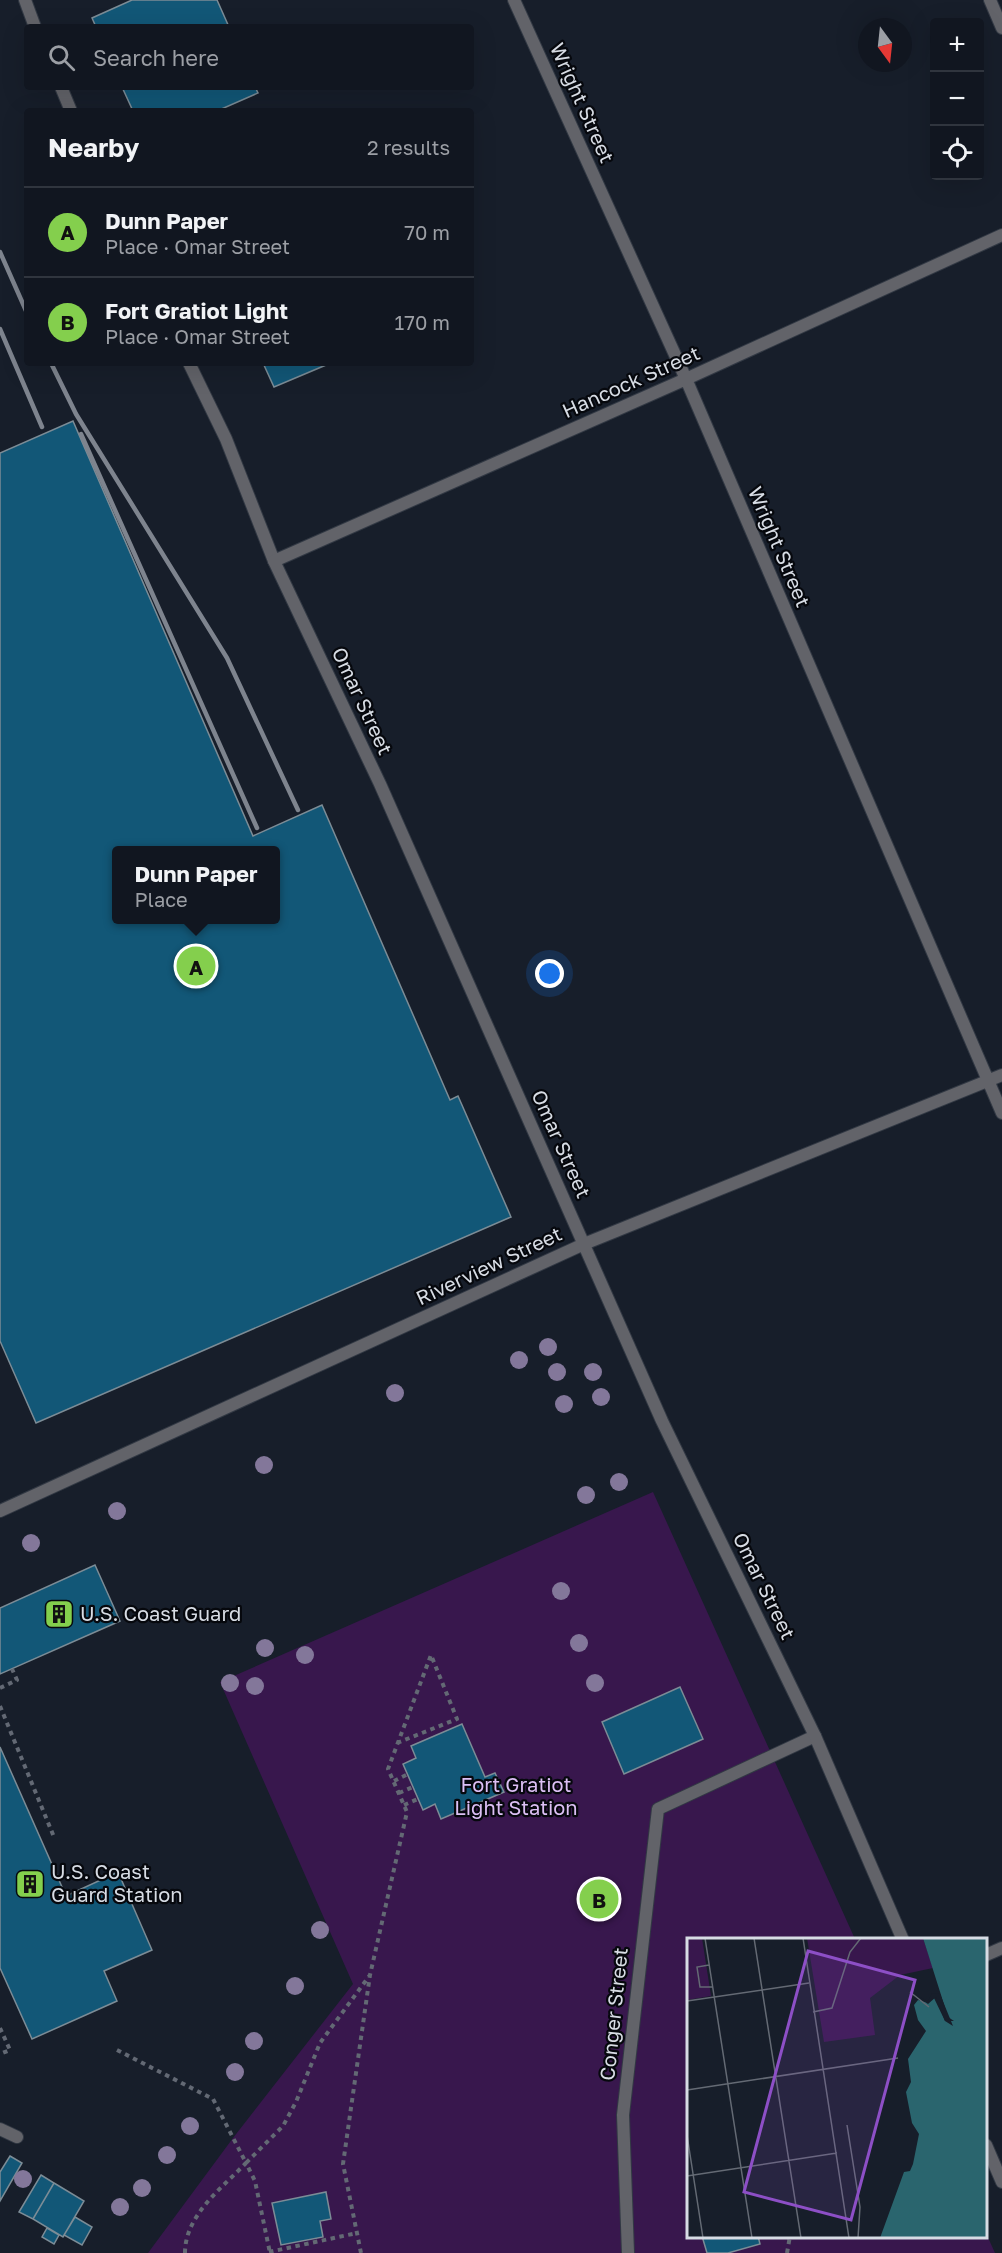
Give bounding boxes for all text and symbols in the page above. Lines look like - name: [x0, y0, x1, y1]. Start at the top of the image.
- north arrow: [858, 18, 912, 72]
- map controls: [930, 18, 984, 180]
- button: +: [930, 18, 984, 72]
- search box: [24, 24, 474, 90]
- street label: Wright Street: [546, 39, 620, 166]
- icon: search: [45, 41, 78, 74]
- text: Search here: [93, 44, 219, 71]
- button: −: [930, 72, 984, 126]
- button: locate: [930, 126, 984, 180]
- text: Nearby: [48, 132, 139, 163]
- text: 2 results: [367, 135, 450, 159]
- text: Dunn Paper: [105, 207, 228, 234]
- text: A: [60, 220, 75, 244]
- text: 70 m: [404, 220, 450, 244]
- text: Place · Omar Street: [105, 234, 290, 258]
- text: Fort Gratiot Light: [105, 297, 288, 324]
- text: B: [60, 310, 75, 334]
- text: 170 m: [395, 310, 450, 334]
- text: Place · Omar Street: [105, 324, 290, 348]
- street label: Hancock Street: [558, 340, 703, 422]
- street label: Wright Street: [744, 483, 816, 610]
- street label: Omar Street: [328, 643, 398, 758]
- popup: [112, 846, 280, 924]
- text: Dunn Paper: [134, 860, 258, 887]
- text: Place: [134, 887, 188, 911]
- pin: A: [176, 944, 216, 988]
- your location: [535, 959, 564, 988]
- street label: Omar Street: [527, 1086, 596, 1201]
- street label: Riverview Street: [412, 1221, 565, 1309]
- street label: Omar Street: [729, 1528, 801, 1643]
- building icon: U.S. Coast Guard: [43, 1598, 75, 1630]
- place label: U.S. Coast Guard: [80, 1601, 241, 1625]
- park label: Fort Gratiot Light Station: [454, 1772, 578, 1819]
- place label: U.S. Coast Guard Station: [51, 1859, 183, 1906]
- building icon: U.S. Coast Guard Station: [14, 1868, 46, 1900]
- pin: B: [580, 1876, 618, 1922]
- inset map: [687, 1938, 987, 2238]
- street label: Conger Street: [594, 1946, 632, 2082]

